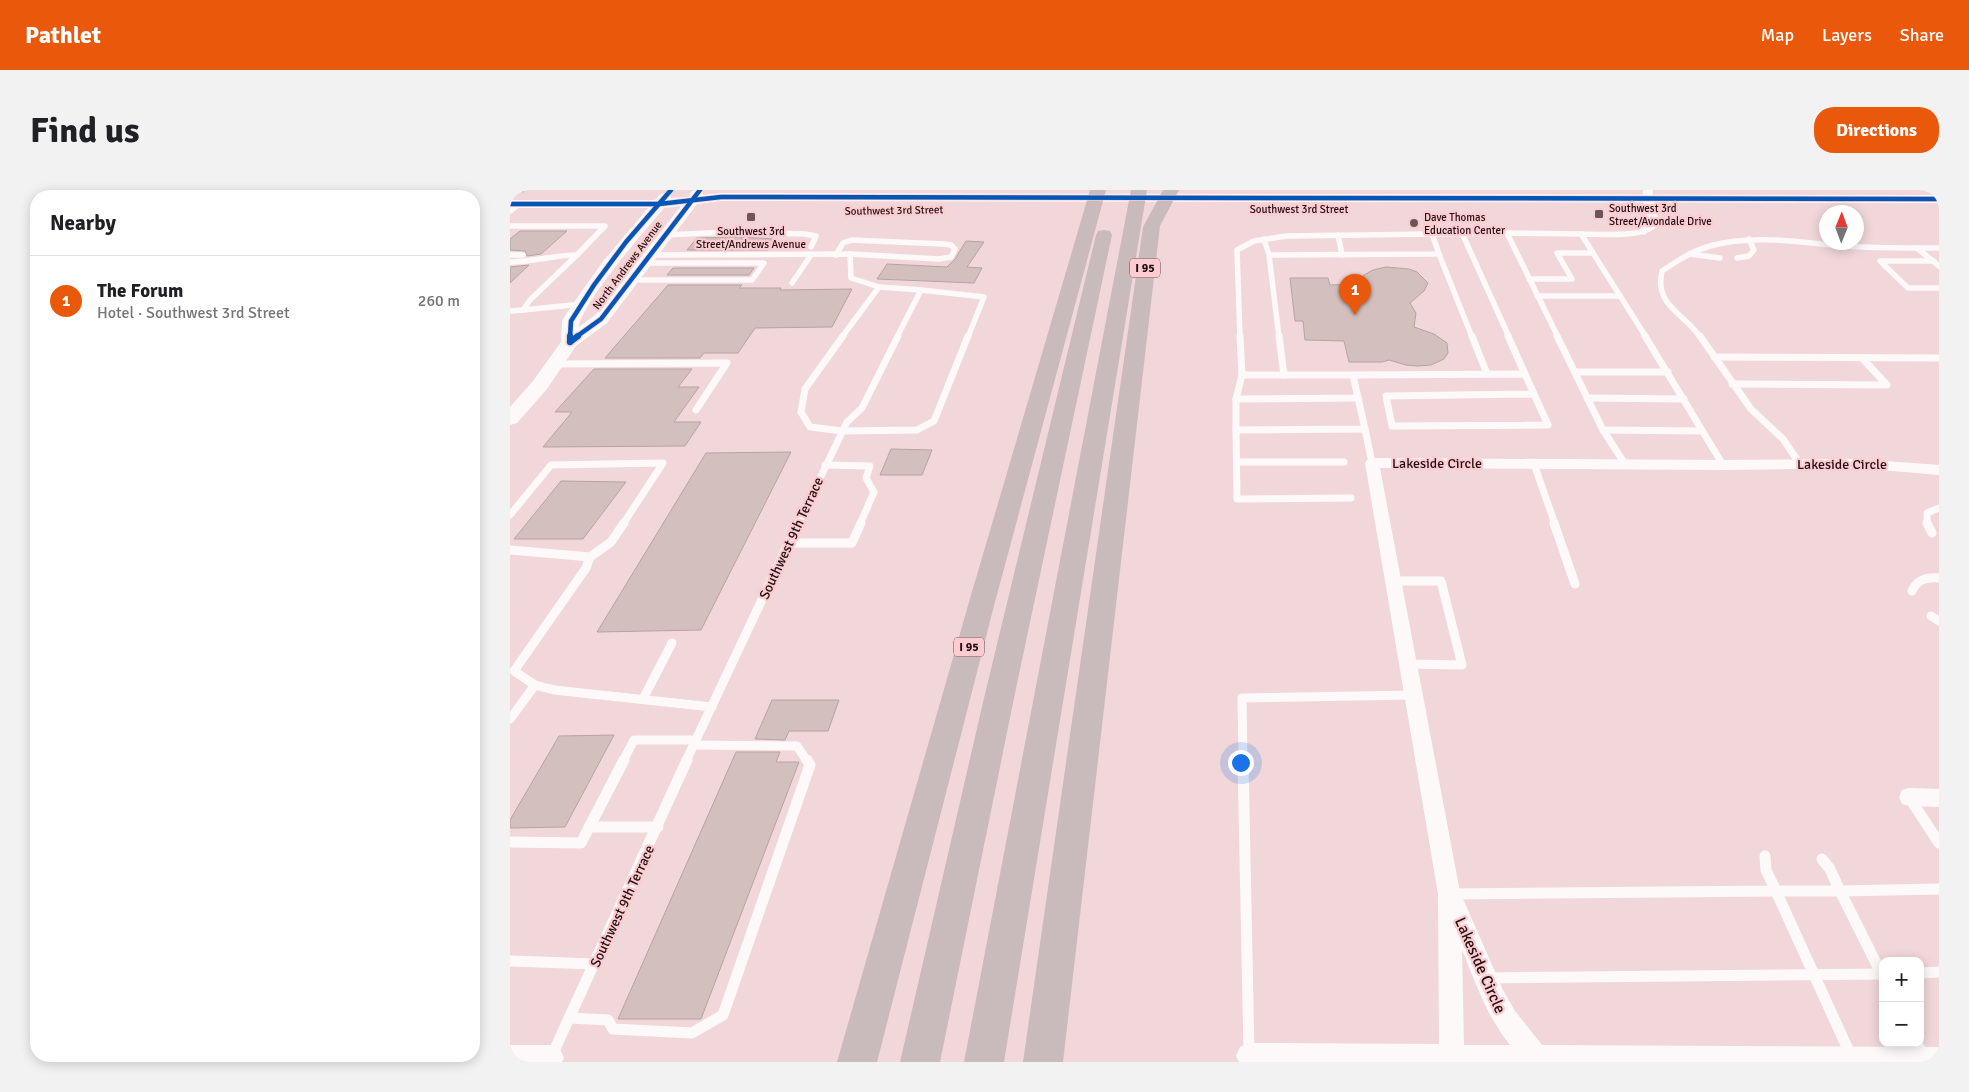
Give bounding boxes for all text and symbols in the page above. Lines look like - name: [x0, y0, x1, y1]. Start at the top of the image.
- text: Pathlet: [25, 20, 101, 50]
- text: Map: [1761, 24, 1794, 46]
- text: Layers: [1822, 24, 1872, 46]
- text: Share: [1900, 24, 1944, 46]
- button: Directions: [1814, 107, 1939, 153]
- text: Find us: [30, 109, 140, 152]
- place label: Southwest 3rd Street/Avondale Drive: [1609, 202, 1712, 228]
- street label: Southwest 3rd Street: [845, 203, 944, 218]
- street label: Southwest 3rd Street: [1250, 203, 1348, 216]
- north arrow: [1819, 205, 1864, 250]
- marker: Southwest 3rd Street/Avondale Drive: [1593, 208, 1605, 220]
- text: Nearby: [50, 210, 116, 236]
- marker: Southwest 3rd Street/Andrews Avenue: [745, 211, 757, 223]
- place label: Dave Thomas Education Center: [1424, 211, 1505, 237]
- marker: Dave Thomas Education Center: [1408, 217, 1420, 229]
- street label: North Andrews Avenue: [590, 219, 665, 312]
- place label: Southwest 3rd Street/Andrews Avenue: [696, 225, 806, 251]
- road number: I 95: [1130, 258, 1160, 278]
- pin: 1: [1339, 274, 1371, 315]
- text: The Forum: [97, 279, 183, 303]
- text: 1: [62, 291, 70, 311]
- text: 260 m: [418, 291, 460, 311]
- text: Hotel · Southwest 3rd Street: [97, 303, 290, 323]
- street label: Lakeside Circle: [1392, 455, 1482, 472]
- street label: Lakeside Circle: [1797, 456, 1887, 473]
- street label: Southwest 9th Terrace: [756, 474, 827, 602]
- road number: I 95: [954, 638, 984, 657]
- your location: [1228, 750, 1254, 776]
- street label: Southwest 9th Terrace: [587, 842, 658, 970]
- street label: Lakeside Circle: [1450, 914, 1510, 1017]
- map controls: [1879, 957, 1924, 1047]
- button: +: [1879, 957, 1924, 1002]
- button: −: [1879, 1002, 1924, 1047]

